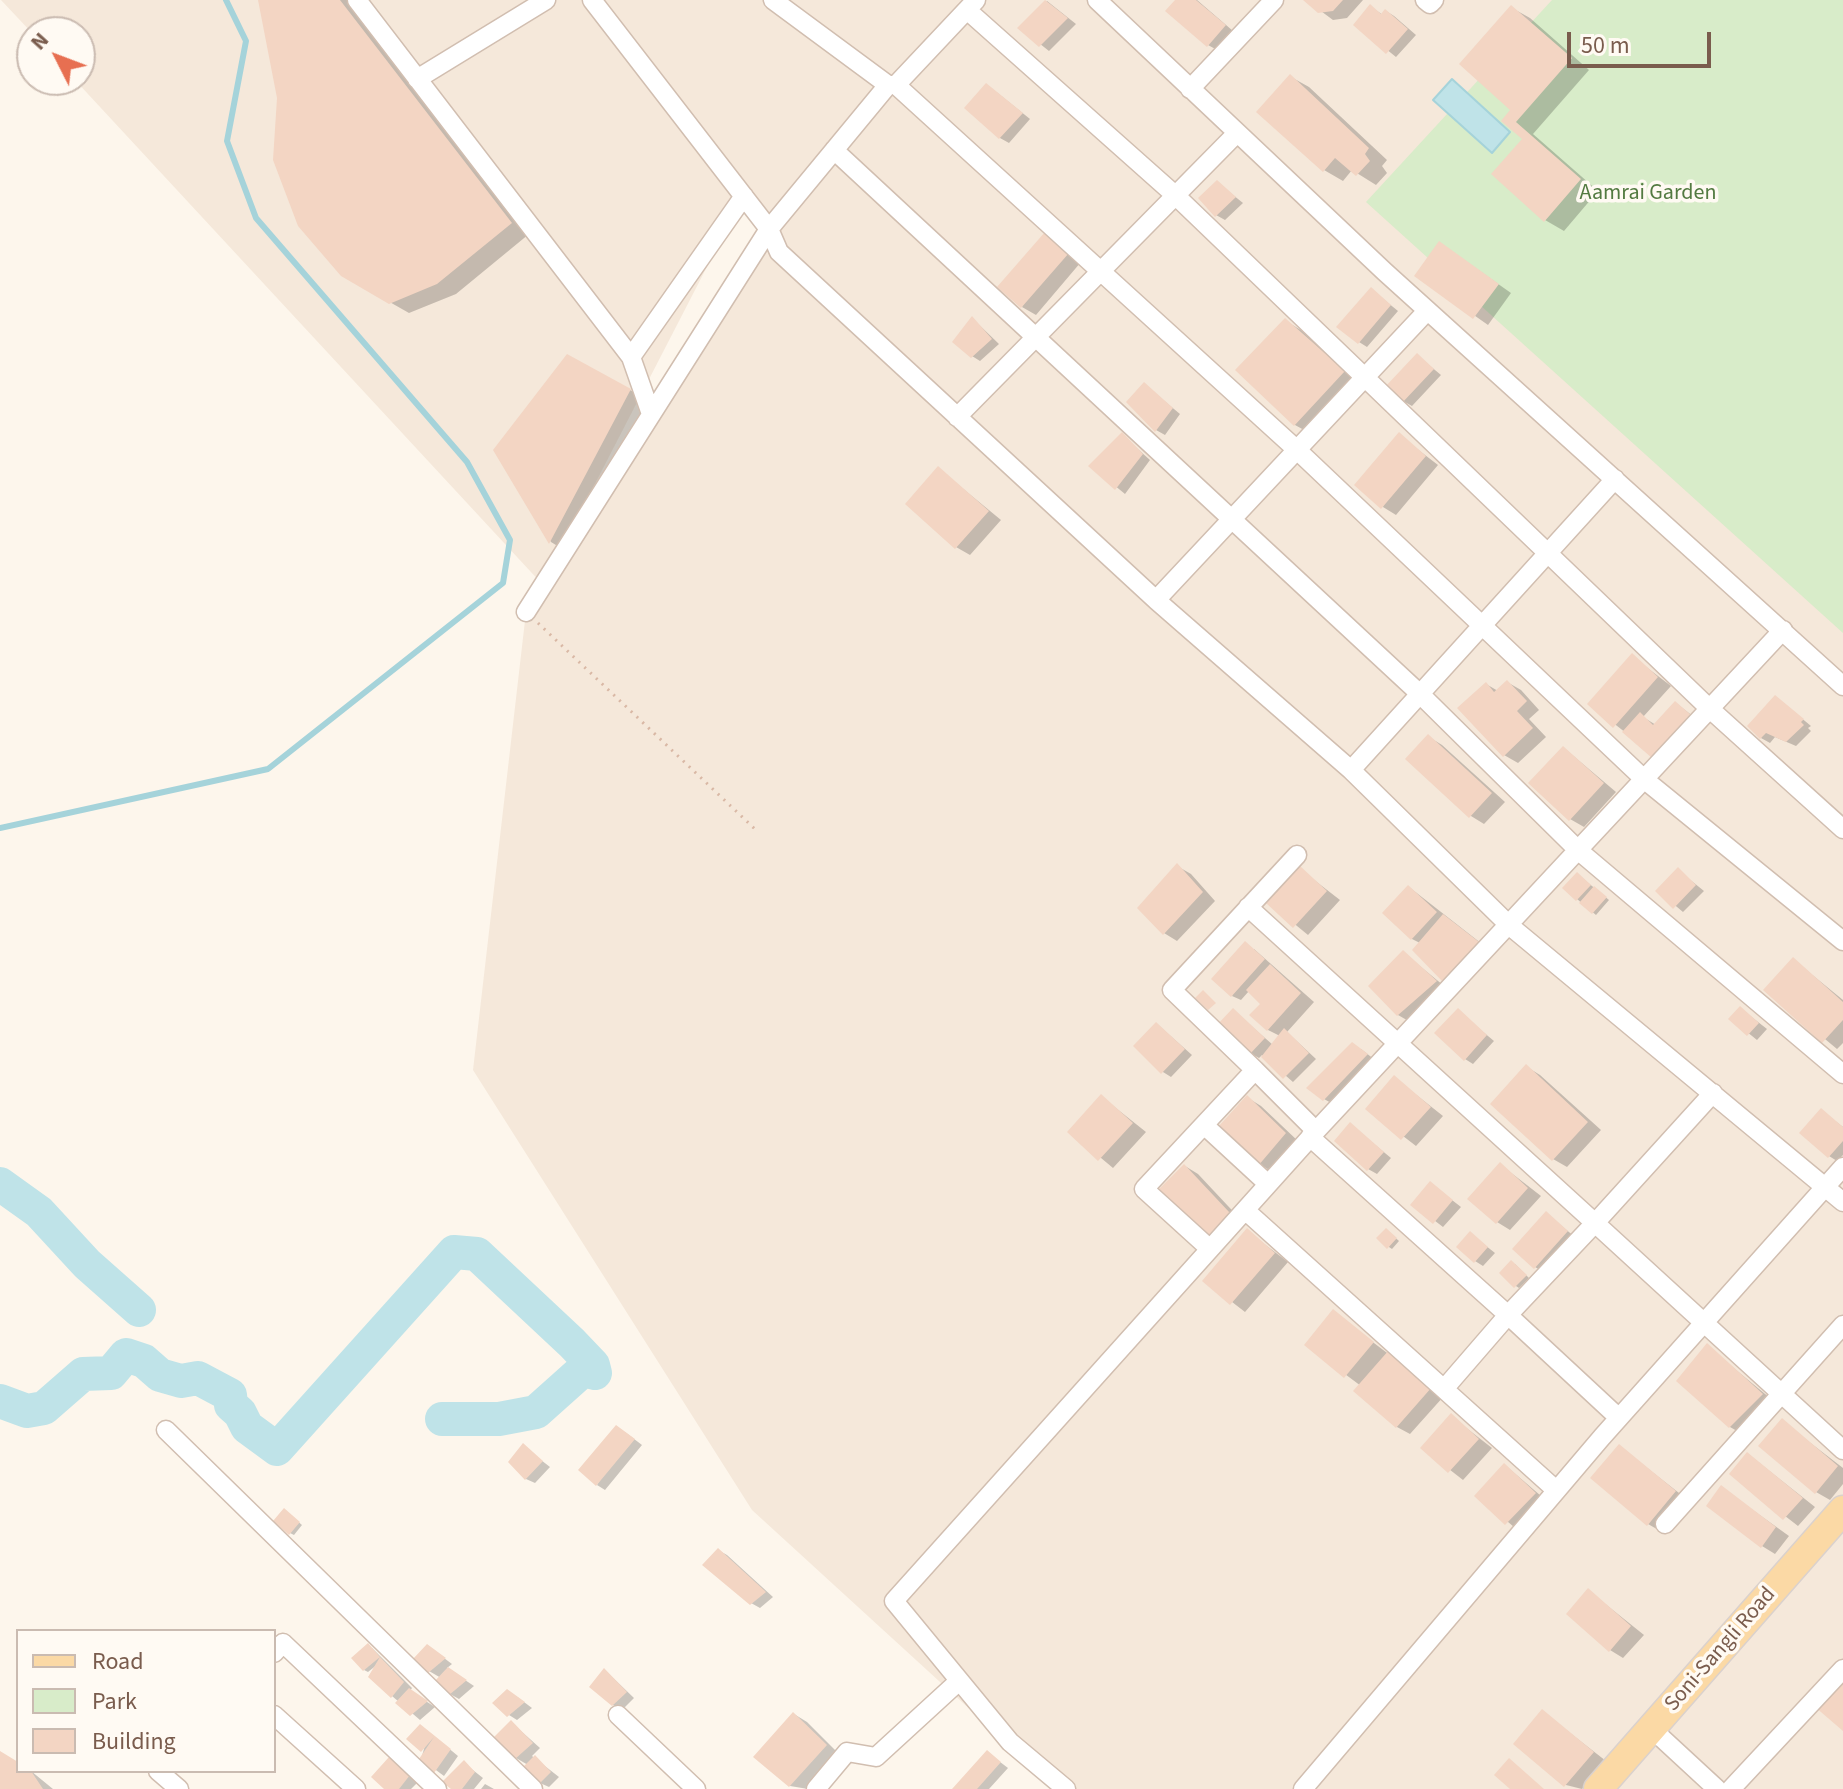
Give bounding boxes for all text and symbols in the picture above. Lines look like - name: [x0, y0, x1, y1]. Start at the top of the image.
- north arrow: [16, 16, 96, 96]
- scale bar: [1571, 16, 1715, 66]
- text: N: [23, 25, 56, 57]
- text: 50 m: [1581, 28, 1630, 63]
- park label: Aamrai Garden: [1579, 181, 1717, 207]
- street label: Soni-Sangli Road: [1660, 1582, 1782, 1718]
- legend: [16, 1629, 276, 1773]
- text: Road: [92, 1644, 144, 1679]
- text: Park: [92, 1684, 137, 1719]
- text: Building: [92, 1724, 176, 1759]

